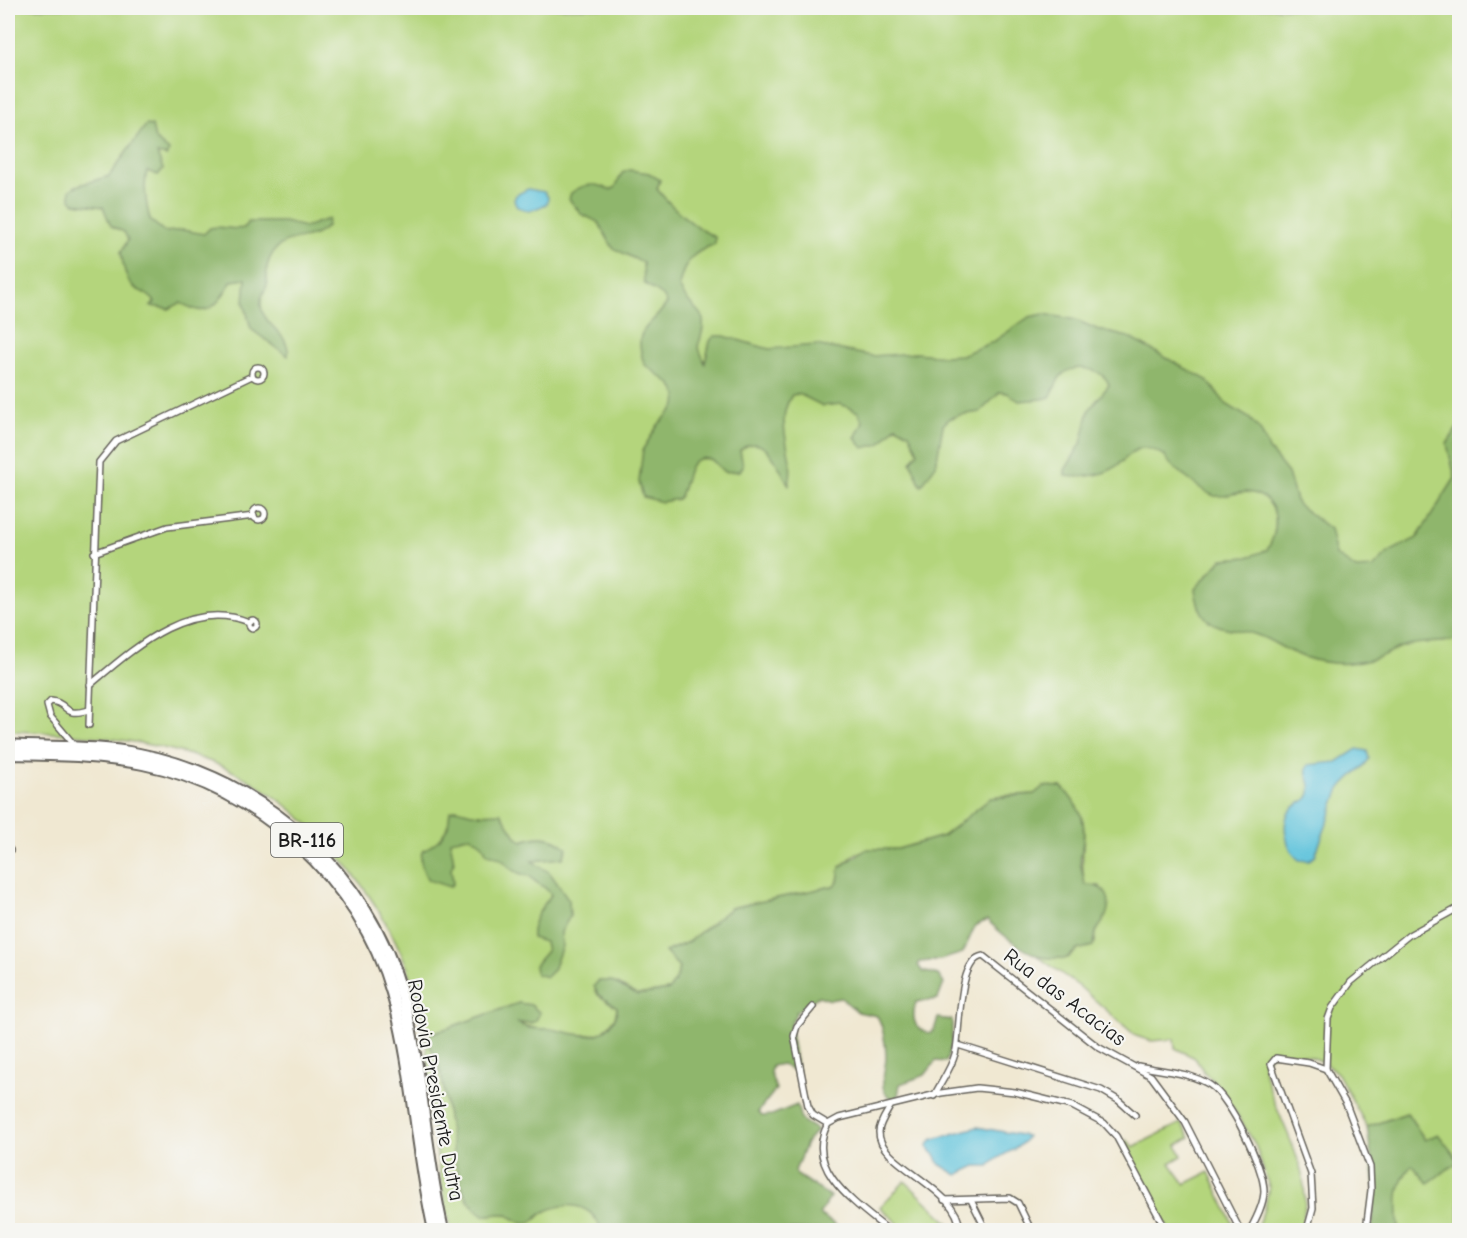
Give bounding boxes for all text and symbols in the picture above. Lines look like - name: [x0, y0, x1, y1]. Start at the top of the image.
- road number: BR-116: [271, 823, 343, 857]
- street label: Rua das Acacias: [999, 943, 1131, 1051]
- street label: Rodovia Presidente Dutra: [403, 977, 469, 1203]

